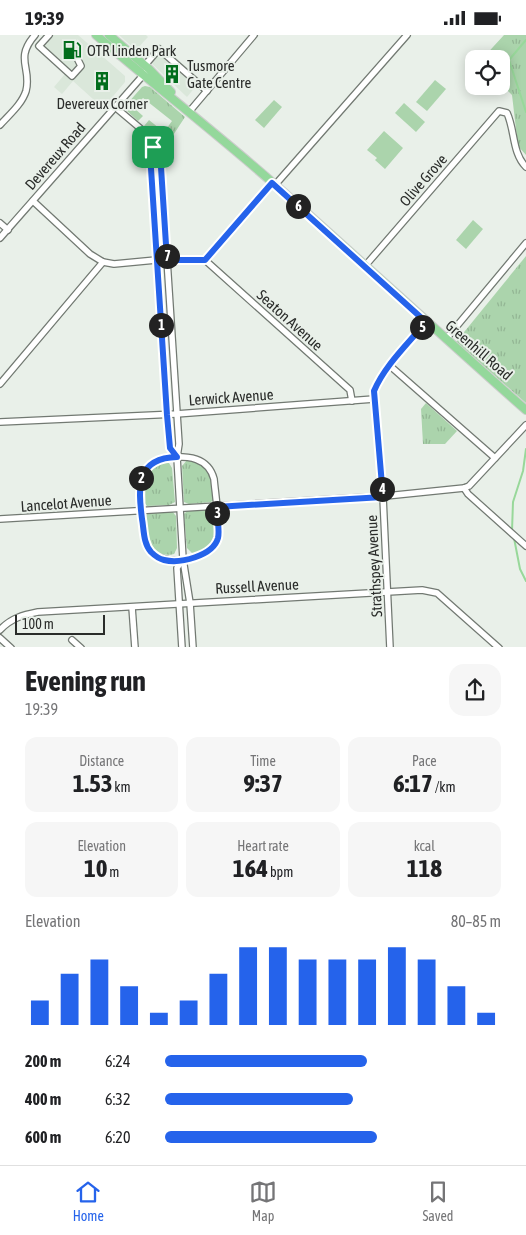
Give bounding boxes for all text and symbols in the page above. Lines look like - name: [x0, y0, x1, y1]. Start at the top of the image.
- text: 19:39: [25, 7, 64, 29]
- fuel station icon: OTR Linden Park: [61, 39, 83, 61]
- place label: OTR Linden Park: [87, 42, 177, 59]
- map controls: [465, 50, 510, 95]
- button: locate: [465, 50, 510, 95]
- place label: Tusmore Gate Centre: [187, 57, 252, 91]
- building icon: Tusmore Gate Centre: [161, 63, 183, 85]
- building icon: Devereux Corner: [91, 70, 113, 92]
- place label: Devereux Corner: [56, 95, 148, 112]
- street label: Devereux Road: [21, 119, 89, 193]
- pin: [132, 126, 174, 168]
- icon: arrive: [139, 133, 167, 161]
- street label: Olive Grove: [396, 150, 450, 209]
- pin: 6: [286, 193, 310, 219]
- text: 6: [295, 198, 302, 214]
- pin: 7: [154, 243, 180, 269]
- text: 7: [164, 248, 171, 264]
- street label: Seaton Avenue: [254, 286, 326, 354]
- pin: 1: [148, 313, 174, 337]
- pin: 5: [410, 315, 434, 339]
- text: 1: [158, 317, 165, 333]
- street label: Greenhill Road: [442, 317, 516, 383]
- text: 5: [419, 319, 426, 335]
- street label: Lerwick Avenue: [188, 386, 274, 408]
- pin: 2: [128, 465, 154, 491]
- text: 2: [138, 470, 145, 486]
- pin: 4: [370, 477, 394, 501]
- text: 4: [379, 481, 386, 497]
- street label: Lancelot Avenue: [20, 491, 112, 515]
- pin: 3: [204, 501, 230, 525]
- text: 3: [214, 505, 221, 521]
- street label: Strathspey Avenue: [363, 514, 385, 617]
- street label: Russell Avenue: [215, 575, 299, 597]
- scale bar: [15, 613, 105, 636]
- text: 100 m: [22, 616, 54, 632]
- button: share: [449, 664, 501, 716]
- text: Evening run: [25, 665, 146, 697]
- text: 19:39: [25, 700, 58, 718]
- text: Distance: [79, 753, 124, 769]
- text: Time: [250, 753, 276, 769]
- text: Pace: [412, 753, 437, 769]
- text: 1.53: [73, 769, 112, 797]
- text: 9:37: [243, 769, 283, 797]
- text: 6:17: [393, 769, 433, 797]
- text: km: [112, 779, 131, 795]
- text: /km: [433, 779, 456, 795]
- text: Elevation: [77, 838, 126, 854]
- text: Heart rate: [237, 838, 289, 854]
- text: kcal: [414, 838, 435, 854]
- text: 10: [84, 854, 107, 882]
- text: 164: [233, 854, 268, 882]
- text: 118: [407, 854, 442, 882]
- text: m: [107, 864, 119, 880]
- text: bpm: [268, 864, 293, 880]
- text: Elevation: [25, 912, 80, 930]
- text: 80–85 m: [451, 912, 501, 930]
- text: 200 m: [25, 1052, 61, 1070]
- text: 6:24: [105, 1052, 130, 1070]
- text: 400 m: [25, 1090, 61, 1108]
- text: 6:32: [105, 1090, 130, 1108]
- text: 600 m: [25, 1128, 61, 1146]
- text: 6:20: [105, 1128, 130, 1146]
- tab: Home: [73, 1178, 104, 1224]
- tab: Map: [249, 1178, 277, 1224]
- tab: Saved: [422, 1178, 453, 1224]

